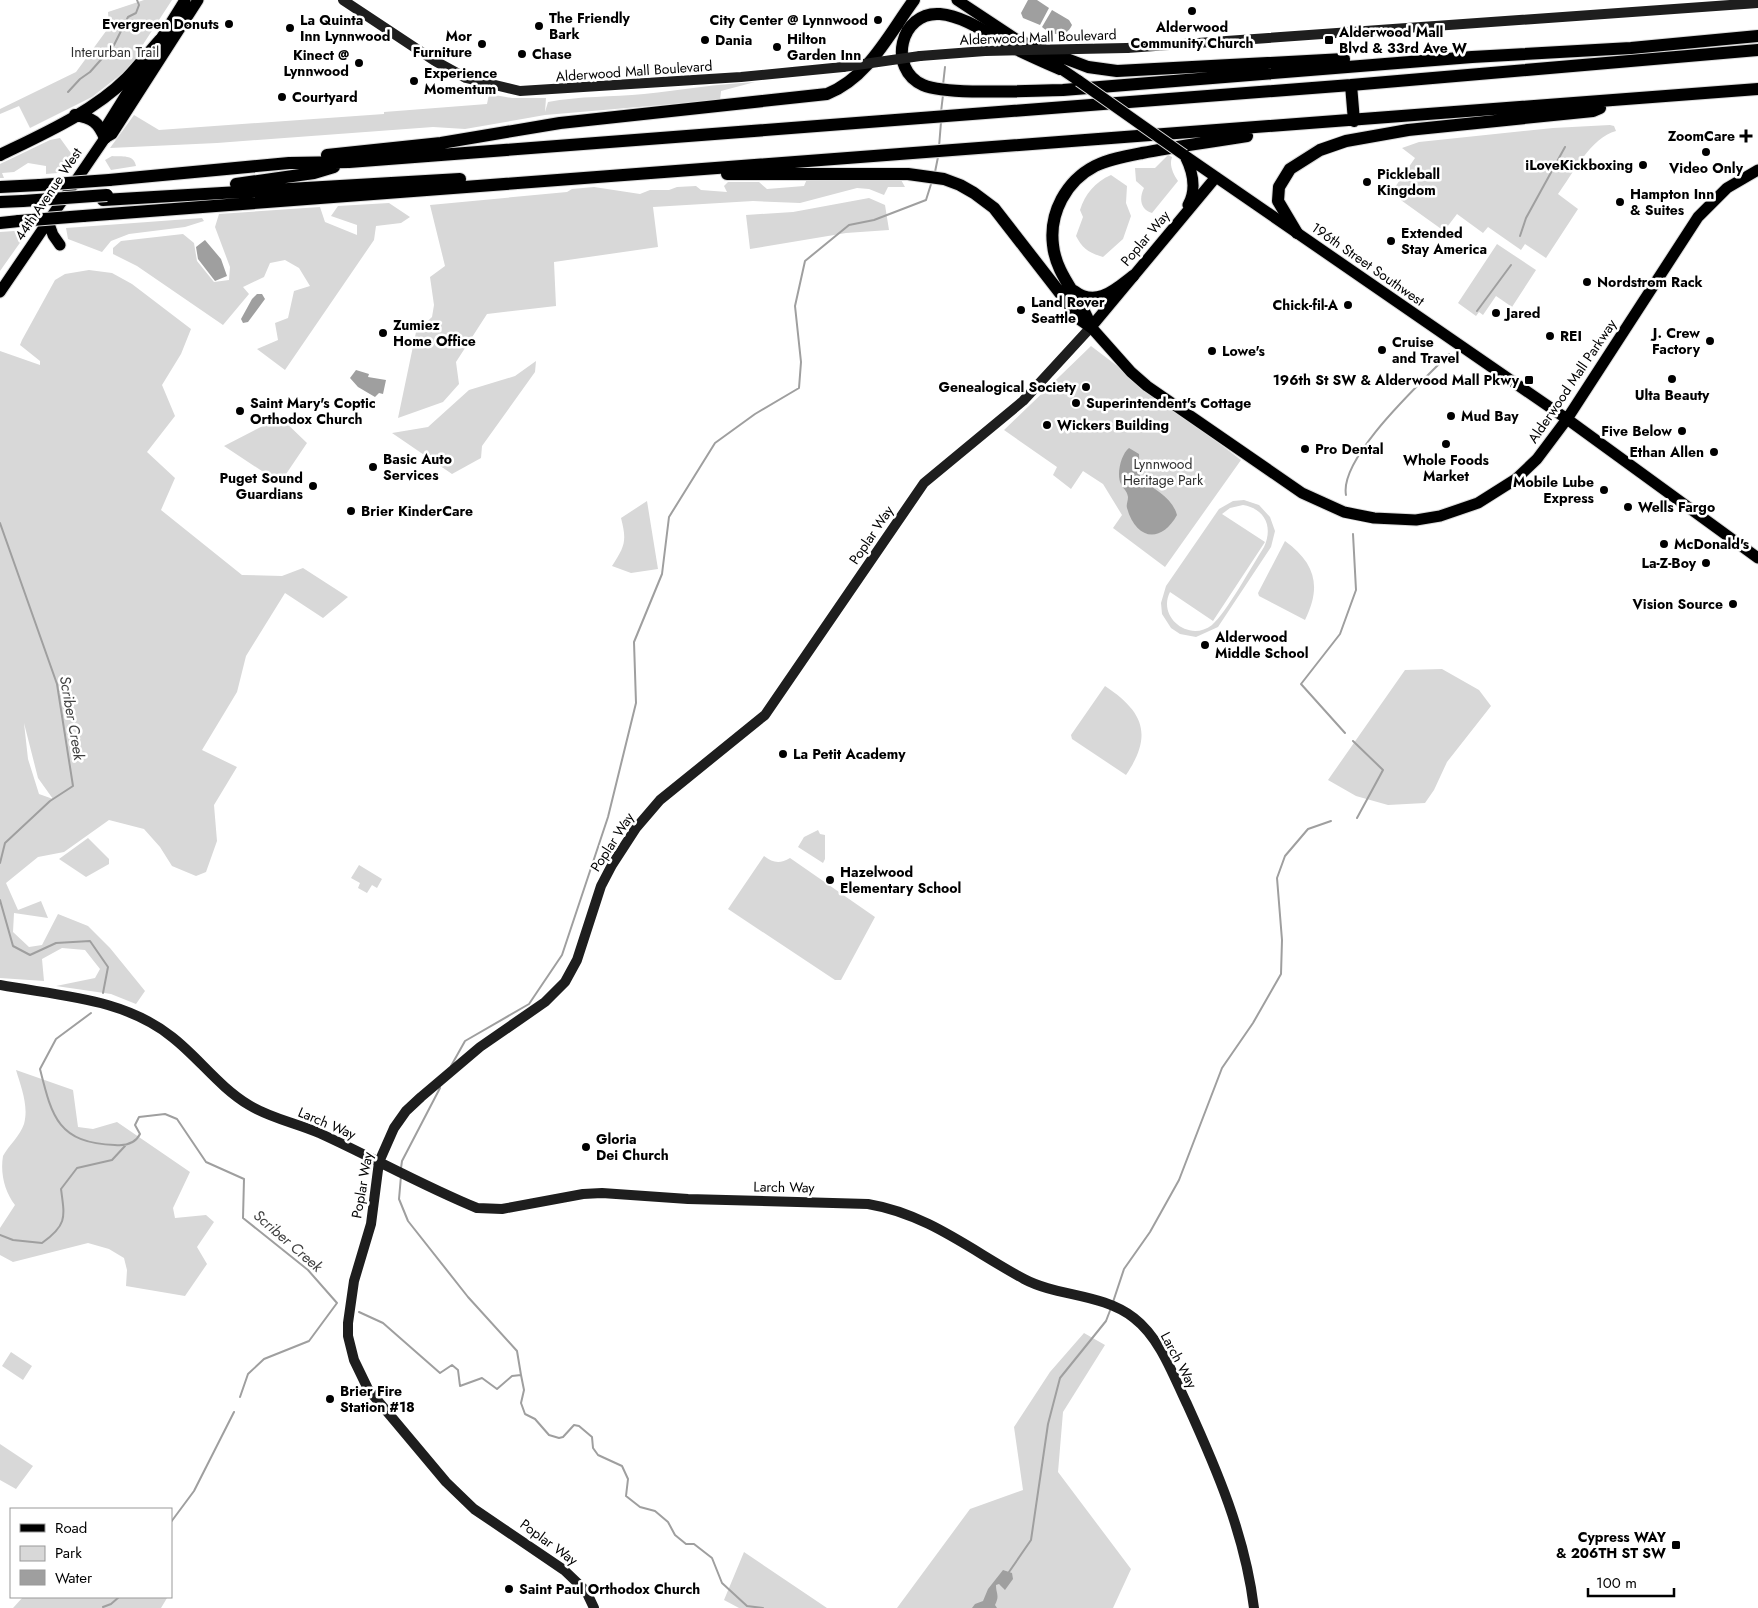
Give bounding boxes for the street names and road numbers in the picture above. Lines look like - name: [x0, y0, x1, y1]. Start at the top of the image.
- street label: Alderwood Mall Boulevard: [959, 24, 1117, 50]
- street label: Alderwood Mall Boulevard: [555, 56, 713, 86]
- street label: 44th Avenue West: [10, 143, 87, 244]
- street label: Poplar Way: [1116, 205, 1175, 270]
- street label: 196th Street Southwest: [1307, 217, 1429, 311]
- street label: Alderwood Mall Parkway: [1523, 314, 1622, 447]
- street label: Poplar Way: [844, 501, 899, 568]
- street label: Poplar Way: [585, 808, 639, 876]
- street label: Larch Way: [295, 1102, 360, 1144]
- street label: Poplar Way: [346, 1149, 378, 1220]
- street label: Larch Way: [753, 1176, 816, 1198]
- street label: Larch Way: [1156, 1328, 1203, 1392]
- street label: Poplar Way: [516, 1514, 583, 1570]

